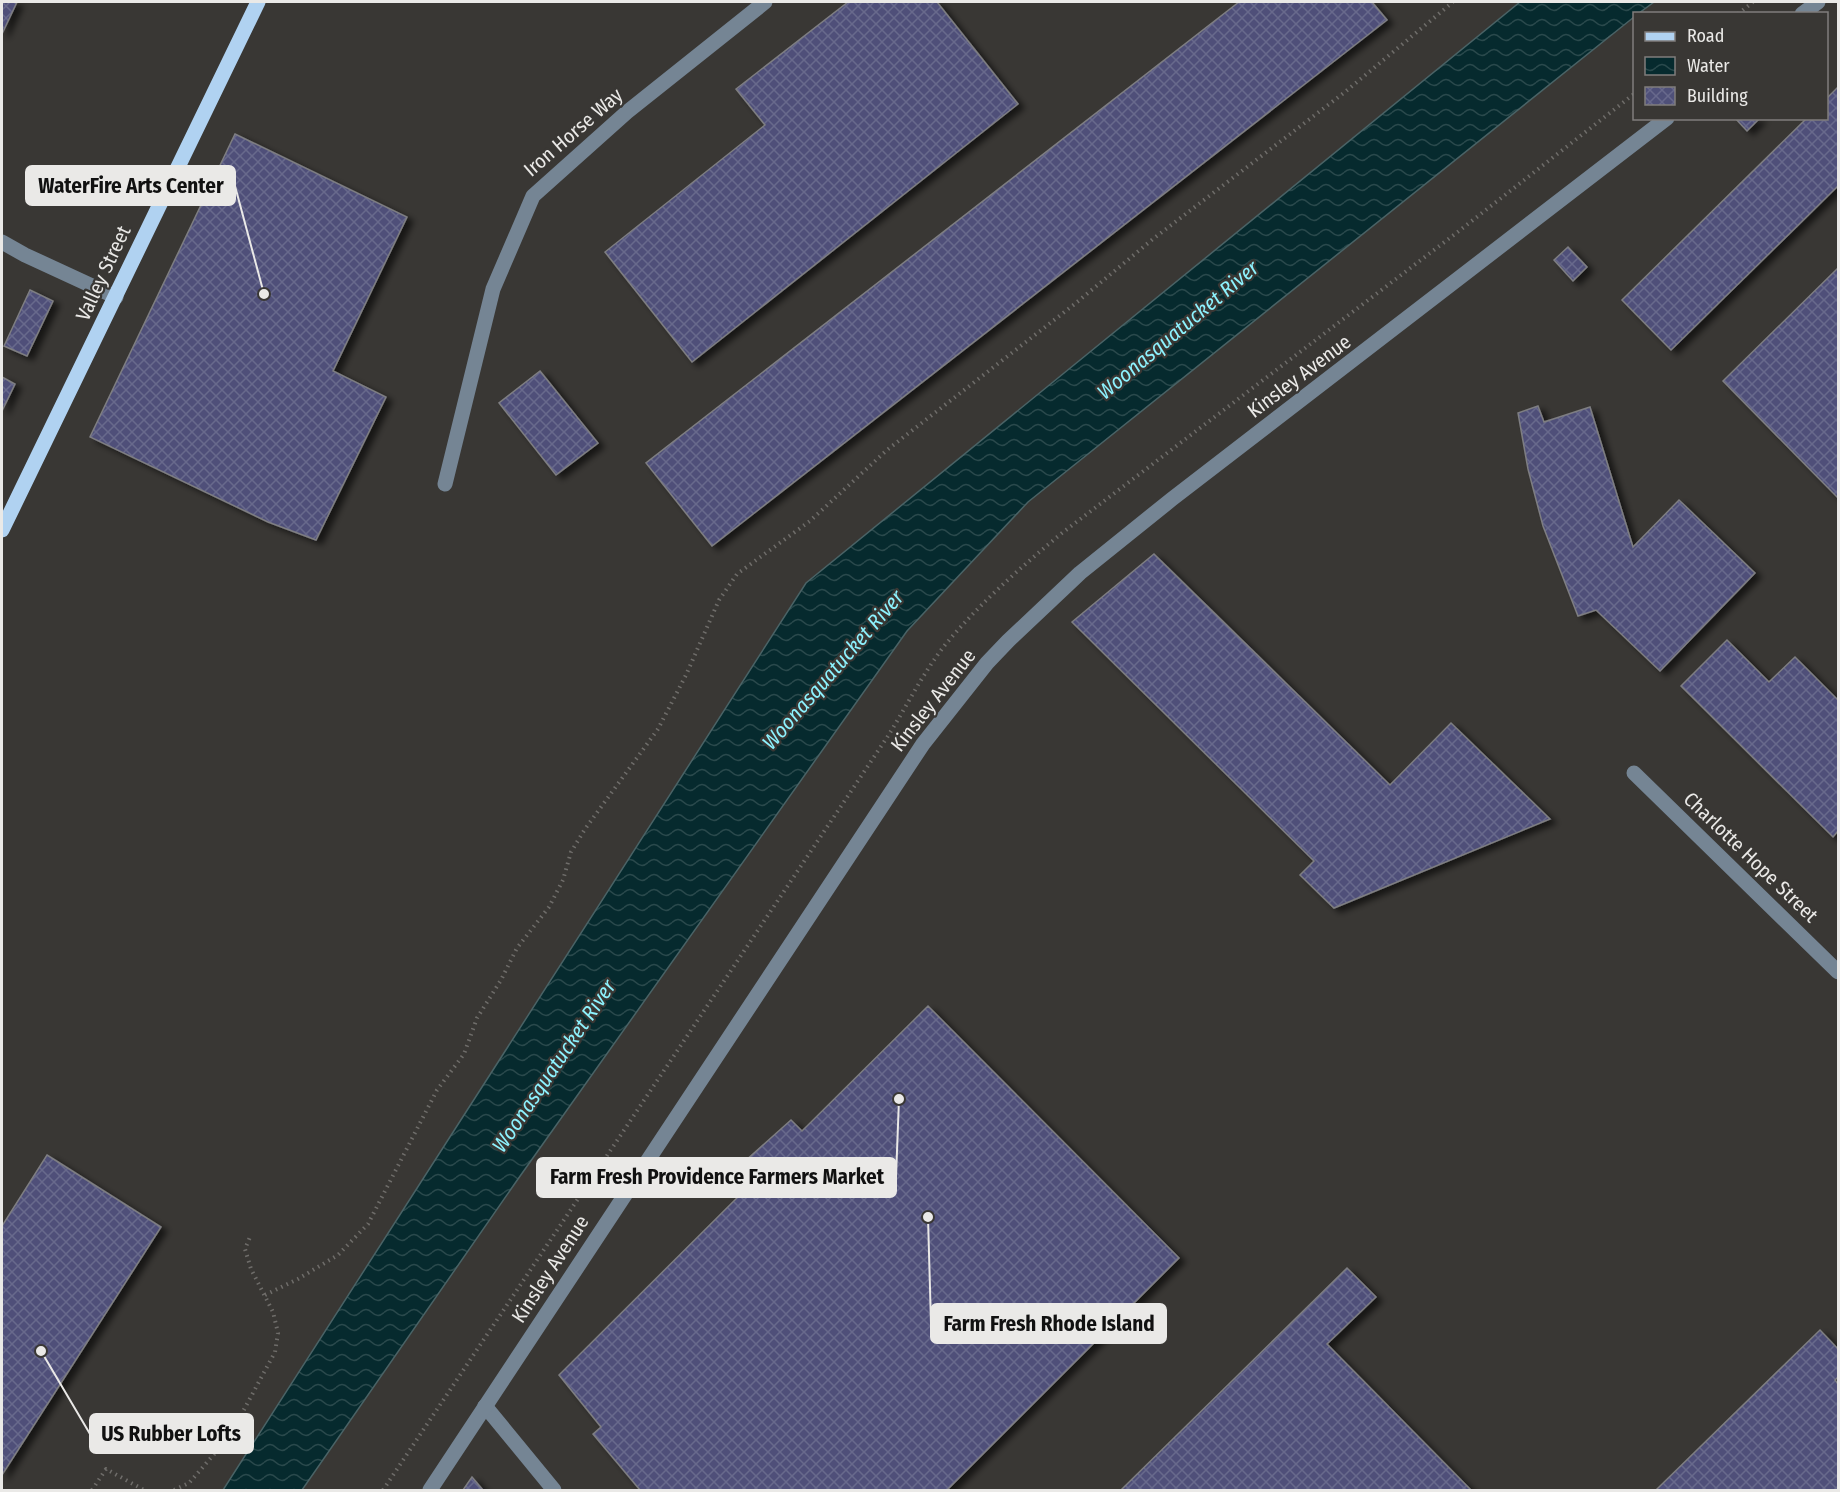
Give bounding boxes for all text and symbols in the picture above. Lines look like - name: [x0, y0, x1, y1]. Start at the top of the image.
- legend: [1633, 12, 1828, 120]
- text: Road: [1687, 25, 1724, 47]
- text: Water: [1687, 55, 1730, 77]
- street label: Iron Horse Way: [519, 83, 627, 181]
- text: Building: [1687, 85, 1748, 107]
- callout: WaterFire Arts Center: [26, 166, 235, 205]
- text: WaterFire Arts Center: [38, 173, 224, 199]
- street label: Valley Street: [71, 221, 136, 324]
- water label: Woonasquatucket River: [1092, 254, 1265, 405]
- street label: Kinsley Avenue: [1242, 329, 1356, 423]
- water label: Woonasquatucket River: [757, 584, 910, 755]
- street label: Kinsley Avenue: [886, 644, 980, 756]
- street label: Charlotte Hope Street: [1679, 787, 1823, 928]
- water label: Woonasquatucket River: [487, 974, 622, 1157]
- callout: Farm Fresh Providence Farmers Market: [537, 1158, 896, 1197]
- text: Farm Fresh Providence Farmers Market: [550, 1164, 885, 1190]
- street label: Kinsley Avenue: [506, 1211, 594, 1327]
- callout: Farm Fresh Rhode Island: [931, 1304, 1166, 1343]
- text: Farm Fresh Rhode Island: [943, 1311, 1155, 1337]
- callout: US Rubber Lofts: [90, 1414, 253, 1453]
- text: US Rubber Lofts: [101, 1421, 241, 1447]

